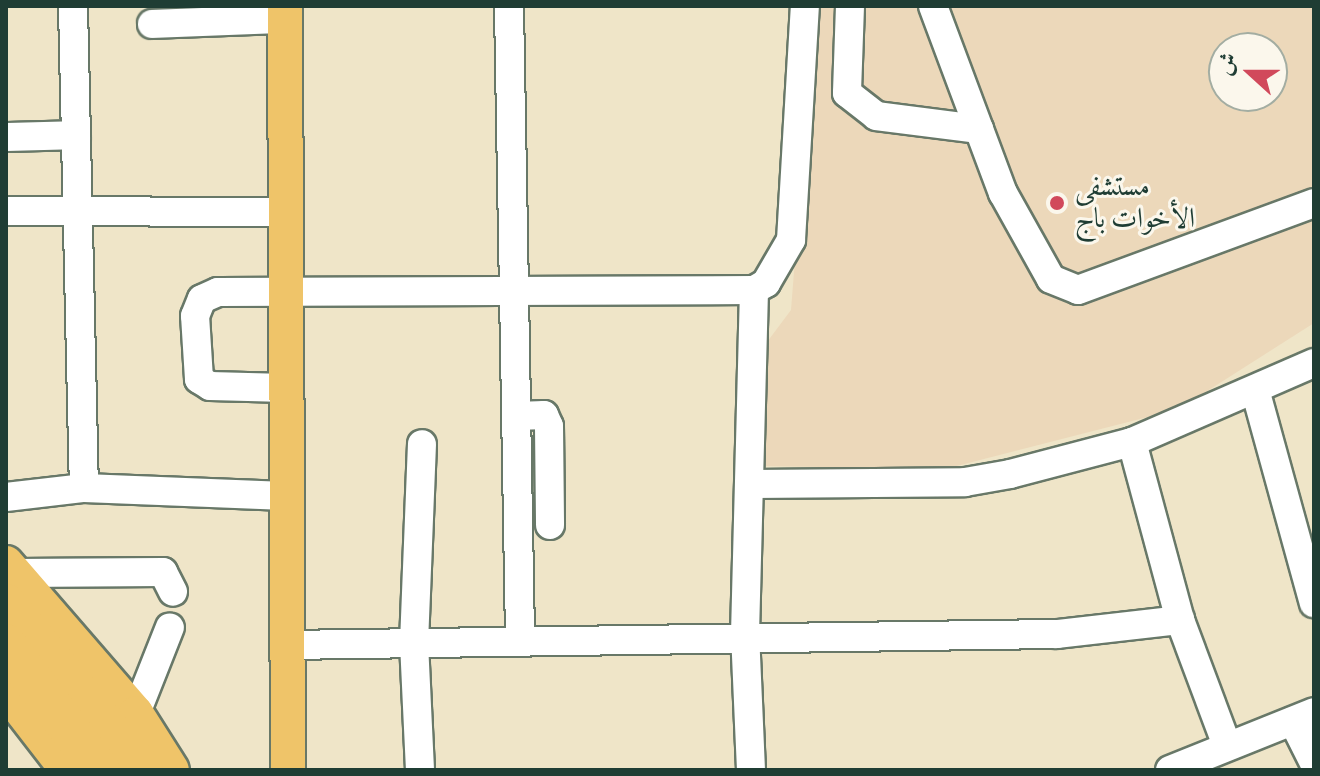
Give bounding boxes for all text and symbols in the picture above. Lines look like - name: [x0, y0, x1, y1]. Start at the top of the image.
- north arrow: [1208, 32, 1288, 112]
- text: ش: [1210, 49, 1244, 79]
- place label: مستشفى الأخوات باج: [1075, 170, 1195, 236]
- marker: مستشفى الأخوات باج: [1046, 192, 1068, 214]

